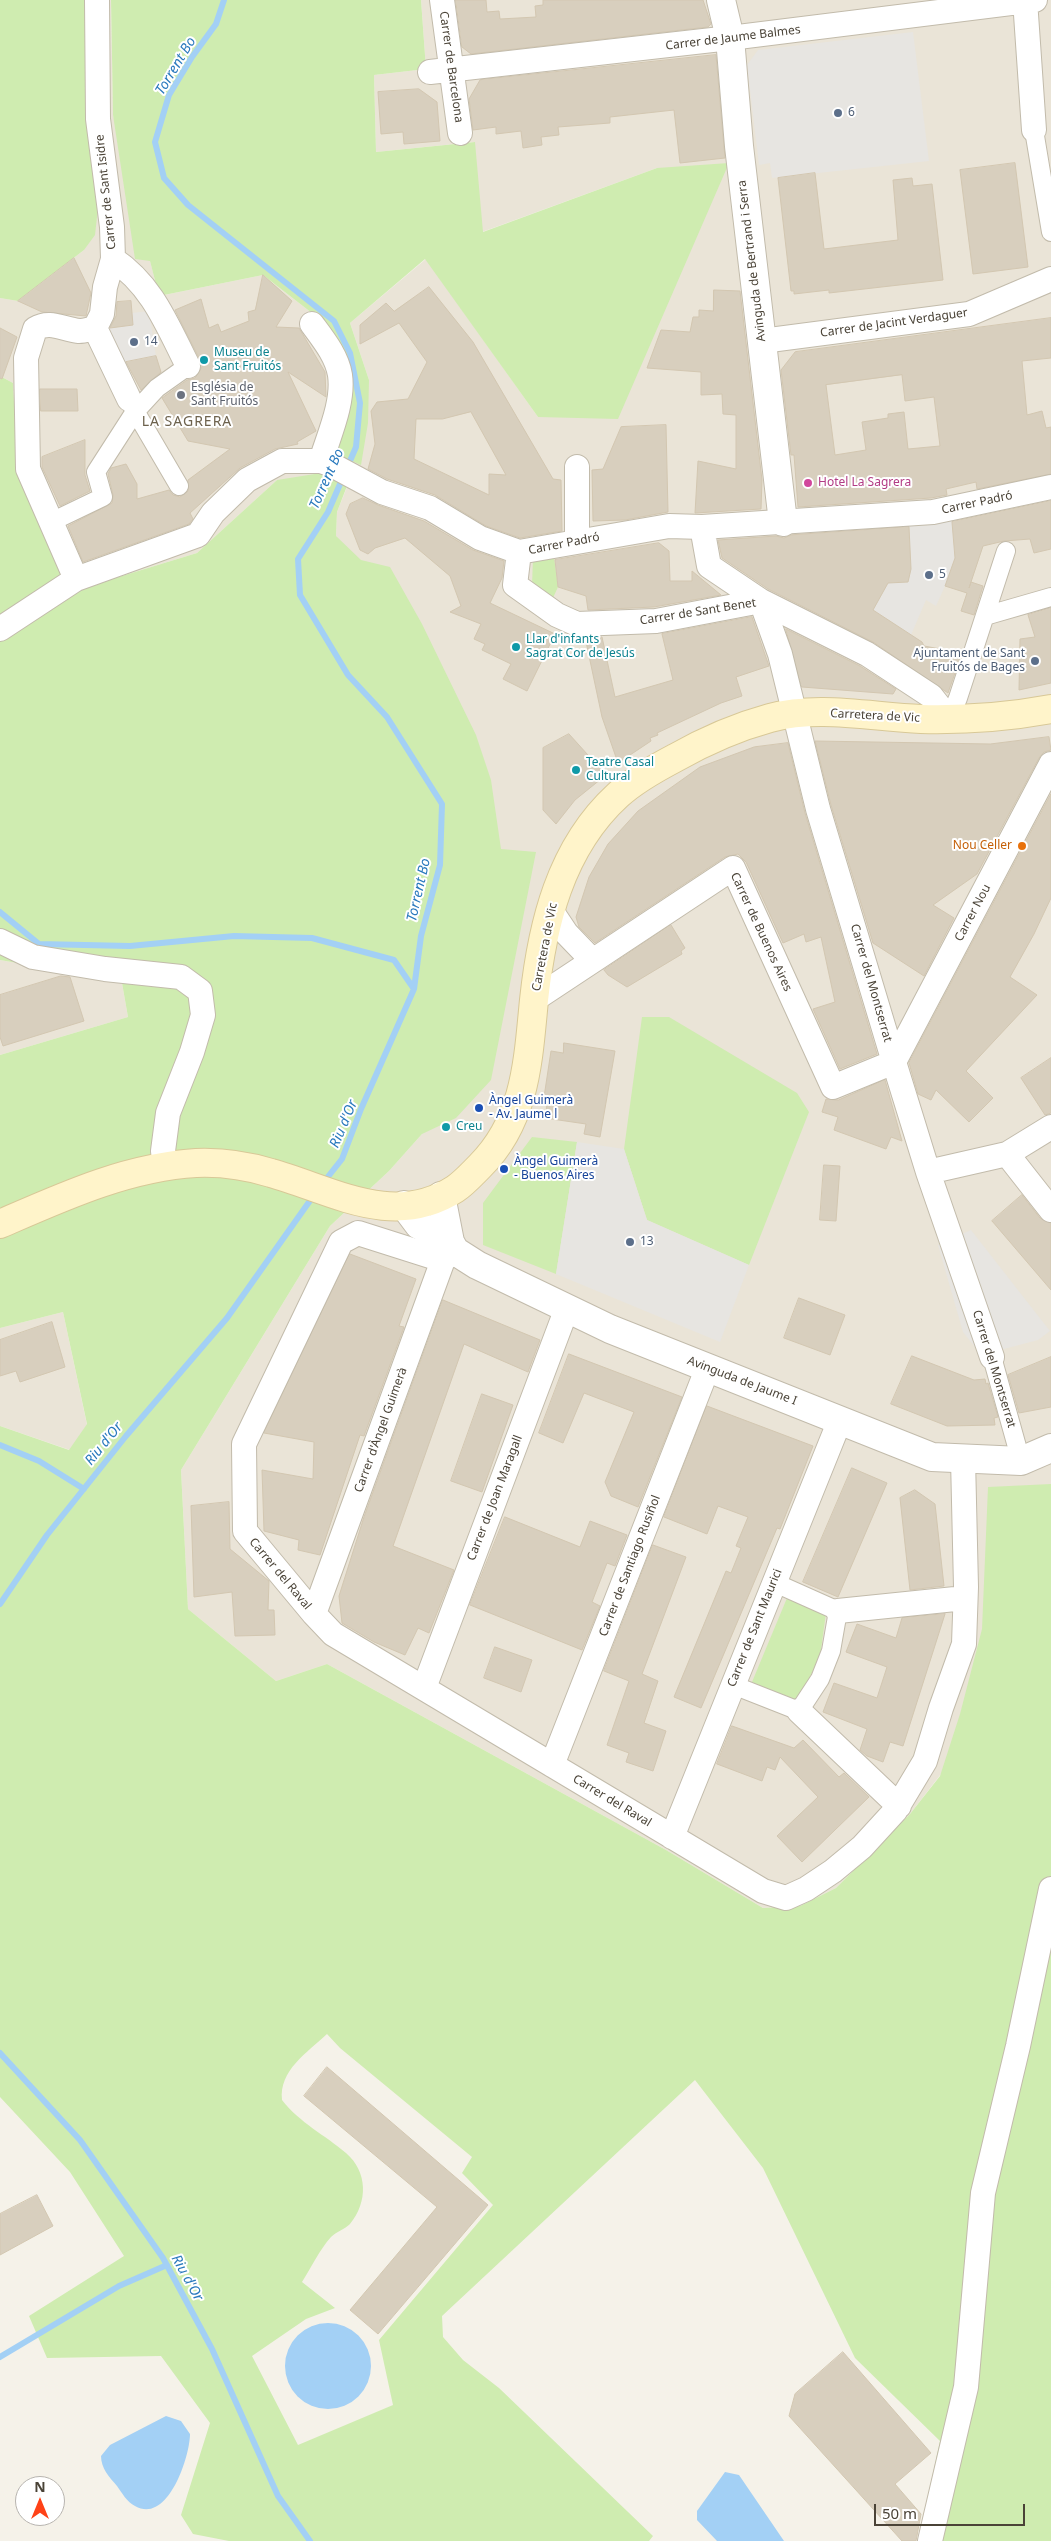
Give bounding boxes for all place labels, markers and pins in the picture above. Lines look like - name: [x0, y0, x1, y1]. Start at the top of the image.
- place label: 6: [848, 106, 855, 120]
- marker: 6: [832, 107, 844, 119]
- place label: 14: [144, 335, 158, 349]
- marker: 14: [128, 336, 140, 348]
- place label: Museu de Sant Fruitós: [214, 346, 281, 374]
- marker: Museu de Sant Fruitós: [198, 354, 210, 366]
- place label: Església de Sant Fruitós: [191, 381, 258, 409]
- marker: Església de Sant Fruitós: [175, 389, 187, 401]
- place label: Hotel La Sagrera: [818, 476, 911, 490]
- marker: Hotel La Sagrera: [802, 477, 814, 489]
- place label: 5: [939, 568, 946, 582]
- marker: 5: [923, 569, 935, 581]
- place label: Llar d'infants Sagrat Cor de Jesús: [526, 633, 635, 661]
- marker: Llar d'infants Sagrat Cor de Jesús: [510, 641, 522, 653]
- place label: Ajuntament de Sant Fruitós de Bages: [913, 647, 1025, 675]
- marker: Ajuntament de Sant Fruitós de Bages: [1029, 655, 1041, 667]
- place label: Teatre Casal Cultural: [586, 756, 654, 784]
- marker: Teatre Casal Cultural: [570, 764, 582, 776]
- place label: Nou Celler: [953, 839, 1012, 853]
- marker: Nou Celler: [1016, 840, 1028, 852]
- place label: Àngel Guimerà - Av. Jaume l: [489, 1094, 573, 1122]
- marker: Àngel Guimerà - Av. Jaume l: [473, 1102, 485, 1114]
- place label: Creu: [456, 1120, 482, 1134]
- marker: Creu: [440, 1121, 452, 1133]
- place label: Àngel Guimerà - Buenos Aires: [514, 1155, 598, 1183]
- marker: Àngel Guimerà - Buenos Aires: [498, 1163, 510, 1175]
- place label: 13: [640, 1235, 654, 1249]
- marker: 13: [624, 1236, 636, 1248]

